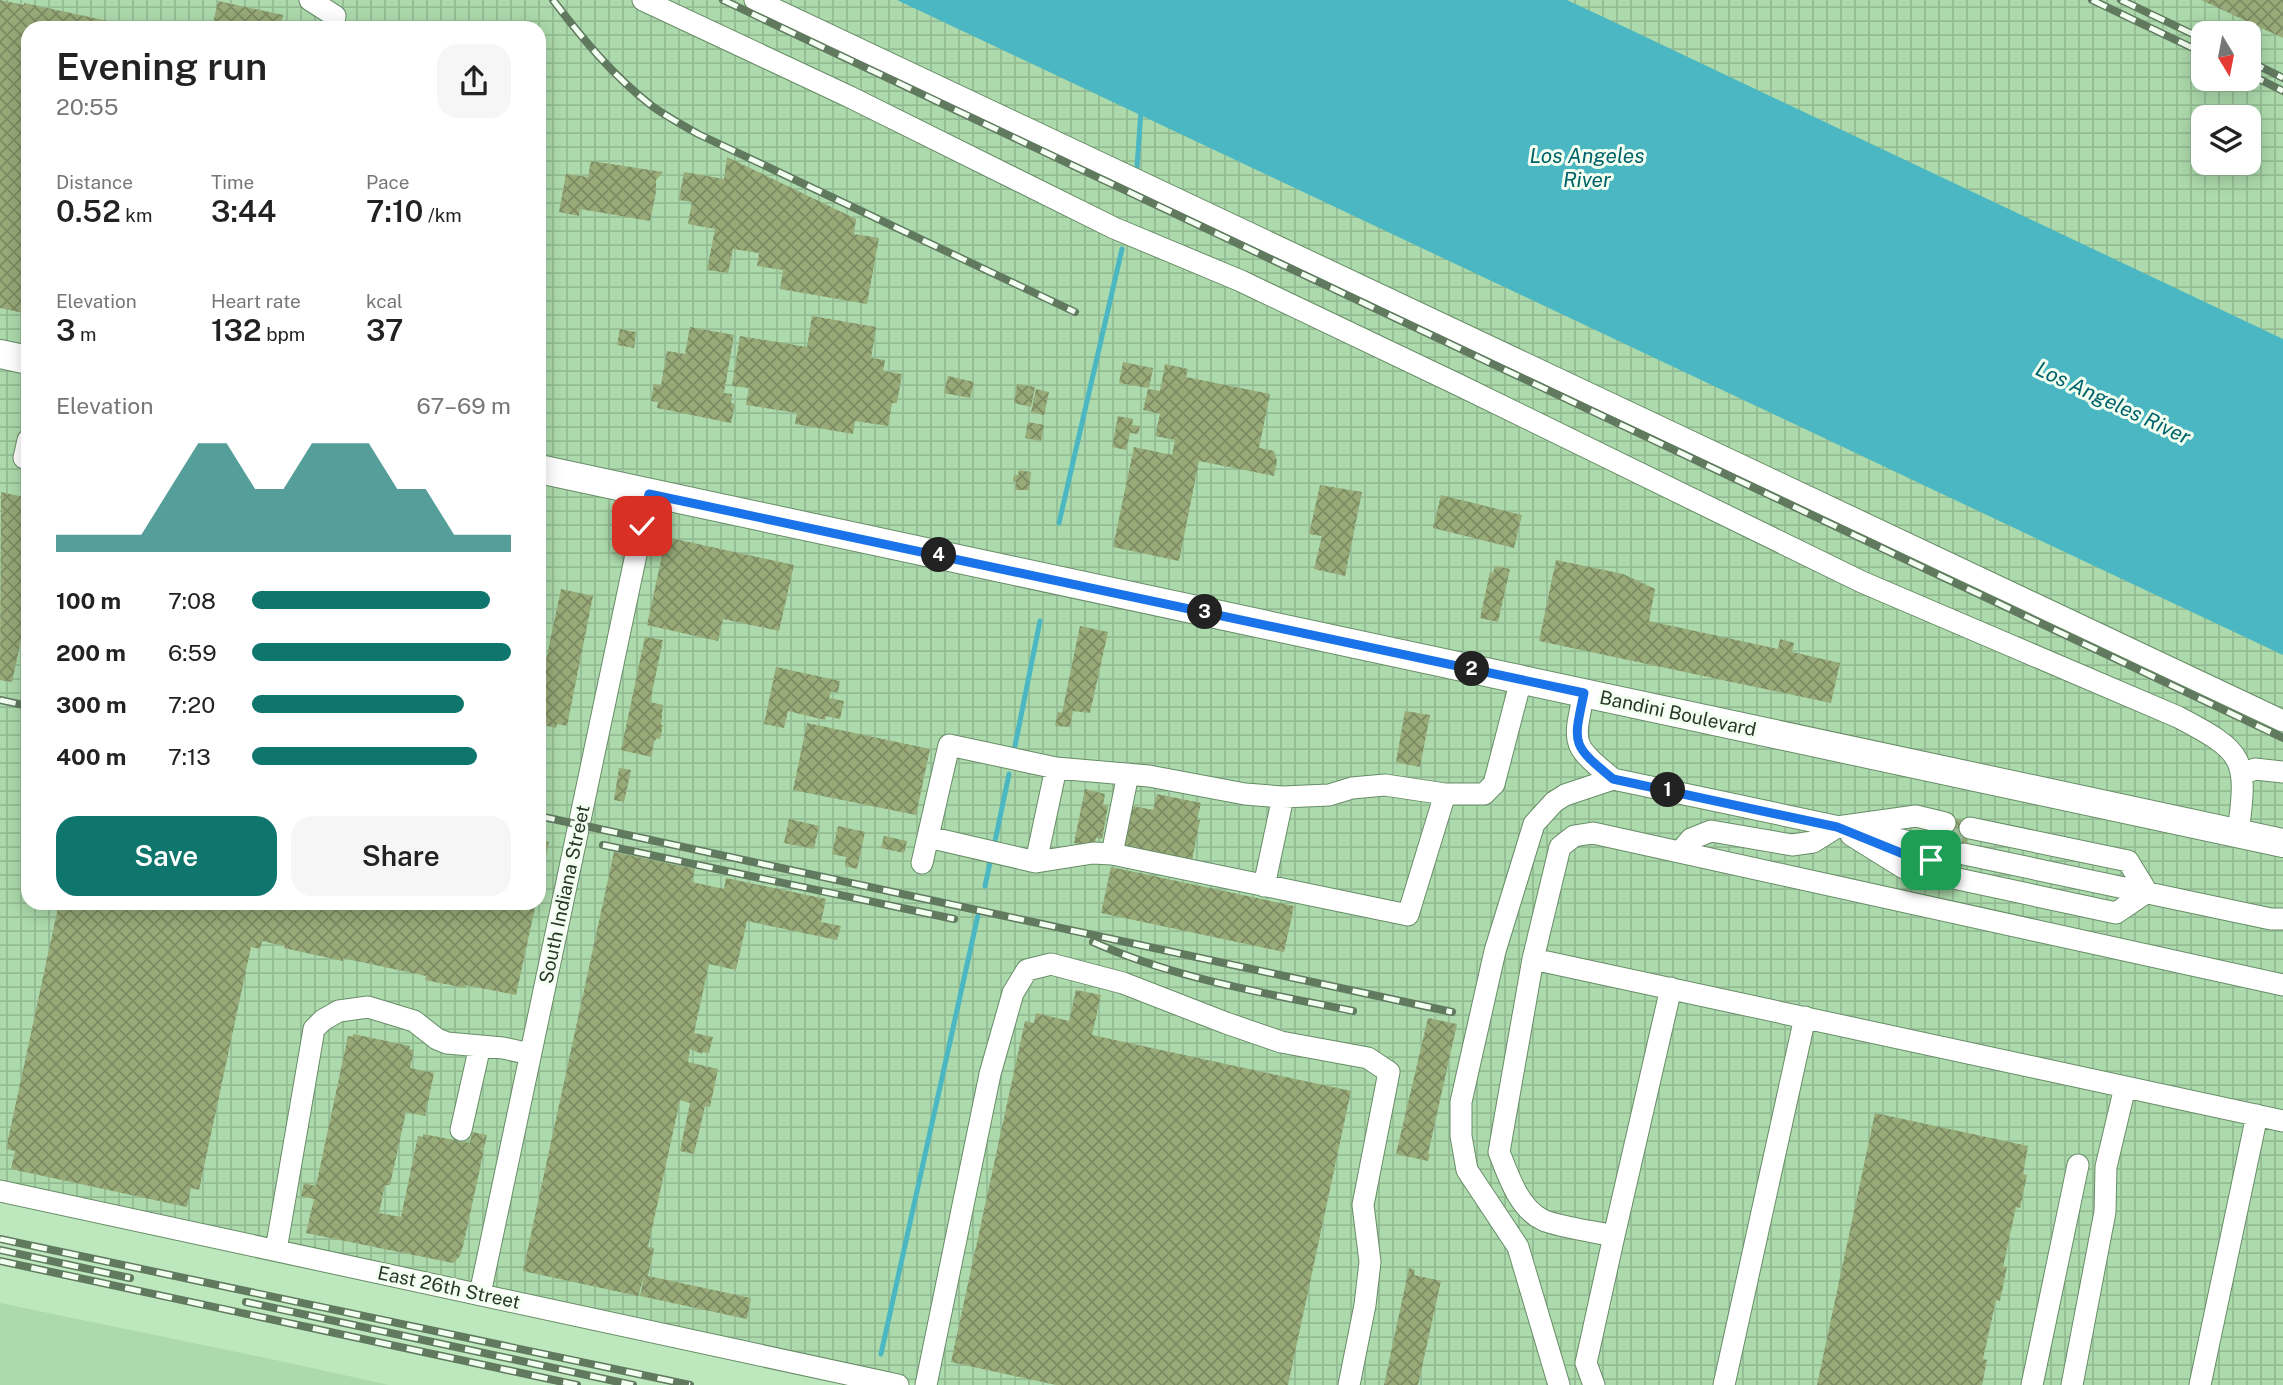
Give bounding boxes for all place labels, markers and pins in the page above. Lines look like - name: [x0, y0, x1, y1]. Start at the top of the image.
- pin: [612, 496, 672, 556]
- pin: 4: [922, 538, 956, 572]
- pin: 3: [1188, 594, 1222, 630]
- pin: 2: [1454, 652, 1490, 686]
- pin: 1: [1650, 772, 1686, 808]
- pin: [1901, 830, 1961, 890]

